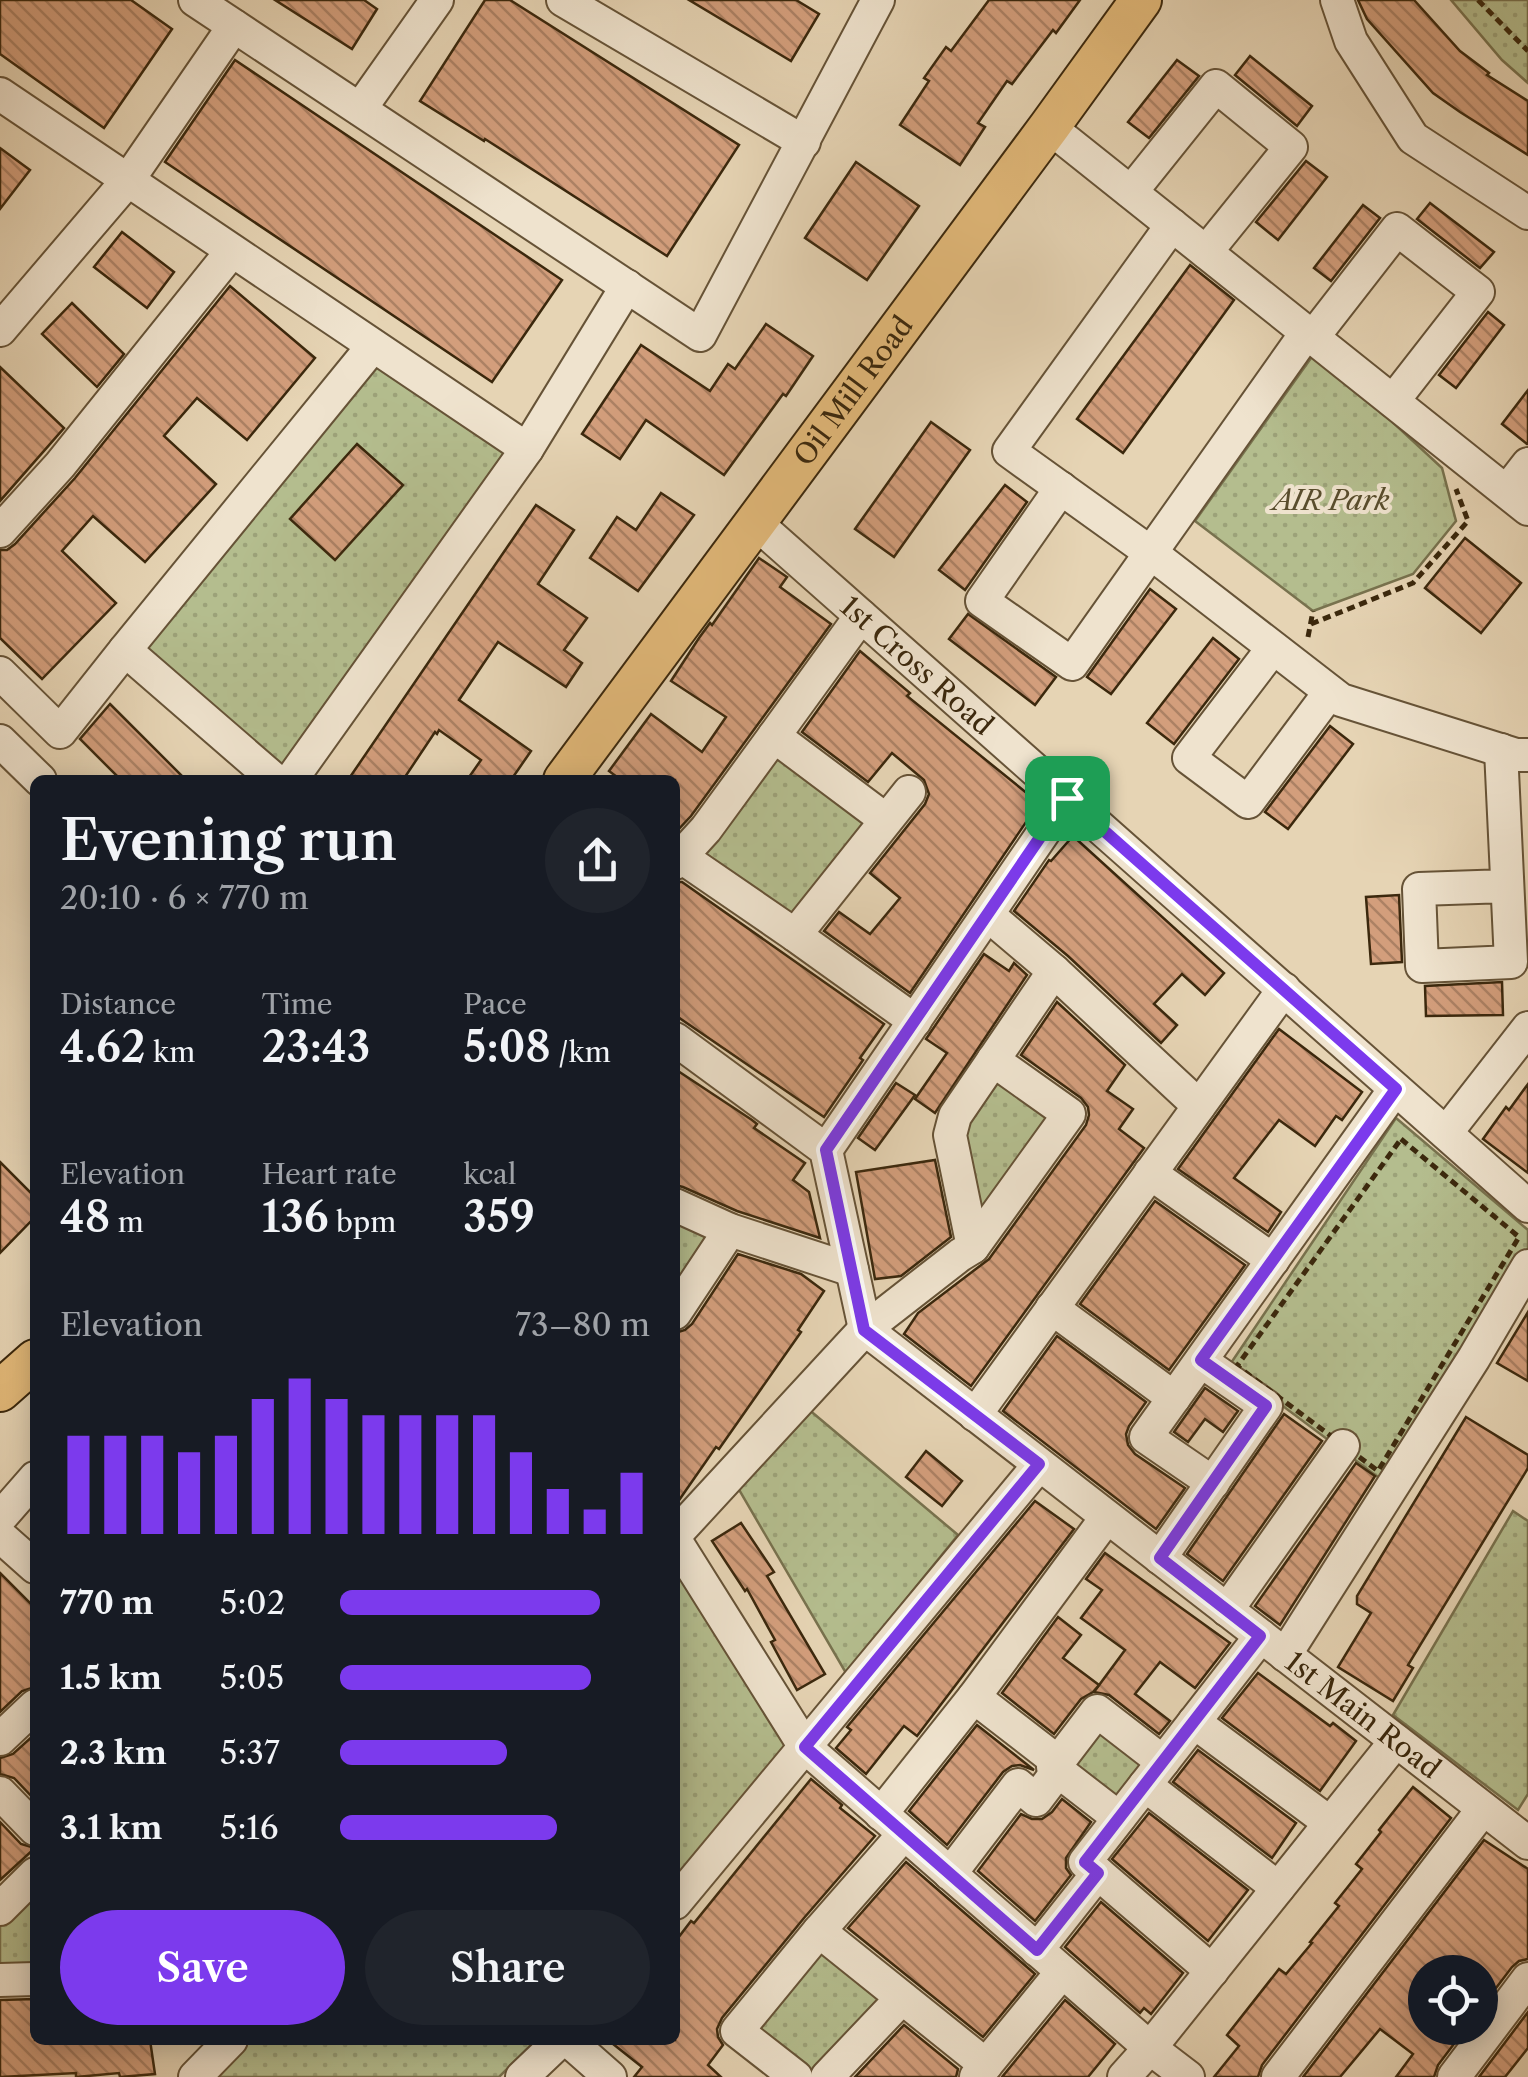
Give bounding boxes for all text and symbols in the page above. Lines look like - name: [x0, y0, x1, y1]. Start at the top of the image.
- street label: Oil Mill Road: [787, 309, 920, 472]
- park label: AIR Park: [1268, 483, 1390, 517]
- street label: 1st Cross Road: [834, 589, 1000, 742]
- pin: [1025, 756, 1110, 841]
- icon: arrive: [1040, 771, 1095, 826]
- text: Evening run: [60, 807, 397, 874]
- button: share: [545, 808, 650, 913]
- text: 20:10 · 6 × 770 m: [60, 878, 309, 917]
- text: Distance: [60, 987, 176, 1021]
- text: Time: [262, 987, 332, 1021]
- text: Pace: [463, 987, 527, 1021]
- text: 4.62: [60, 1021, 146, 1073]
- text: 23:43: [262, 1021, 370, 1073]
- text: 5:08: [463, 1021, 551, 1073]
- text: km: [146, 1035, 195, 1069]
- text: /km: [551, 1035, 611, 1069]
- text: Elevation: [60, 1157, 185, 1191]
- text: Heart rate: [262, 1157, 397, 1191]
- text: kcal: [463, 1157, 516, 1191]
- text: 48: [60, 1191, 110, 1243]
- text: 136: [262, 1191, 329, 1243]
- text: 359: [463, 1191, 535, 1243]
- text: m: [110, 1205, 144, 1239]
- text: bpm: [329, 1205, 396, 1239]
- text: Elevation: [60, 1305, 203, 1344]
- text: 73–80 m: [515, 1305, 650, 1344]
- text: 770 m: [60, 1583, 154, 1622]
- text: 5:02: [220, 1583, 285, 1622]
- street label: 1st Main Road: [1279, 1644, 1447, 1786]
- text: 1.5 km: [60, 1658, 162, 1697]
- text: 5:05: [220, 1658, 284, 1697]
- text: 2.3 km: [60, 1733, 167, 1772]
- text: 5:37: [220, 1733, 280, 1772]
- text: 3.1 km: [60, 1808, 162, 1847]
- text: 5:16: [220, 1808, 279, 1847]
- button: Save: [60, 1910, 345, 2025]
- button: Share: [365, 1910, 650, 2025]
- map controls: [1408, 1955, 1498, 2045]
- button: locate: [1408, 1955, 1498, 2045]

